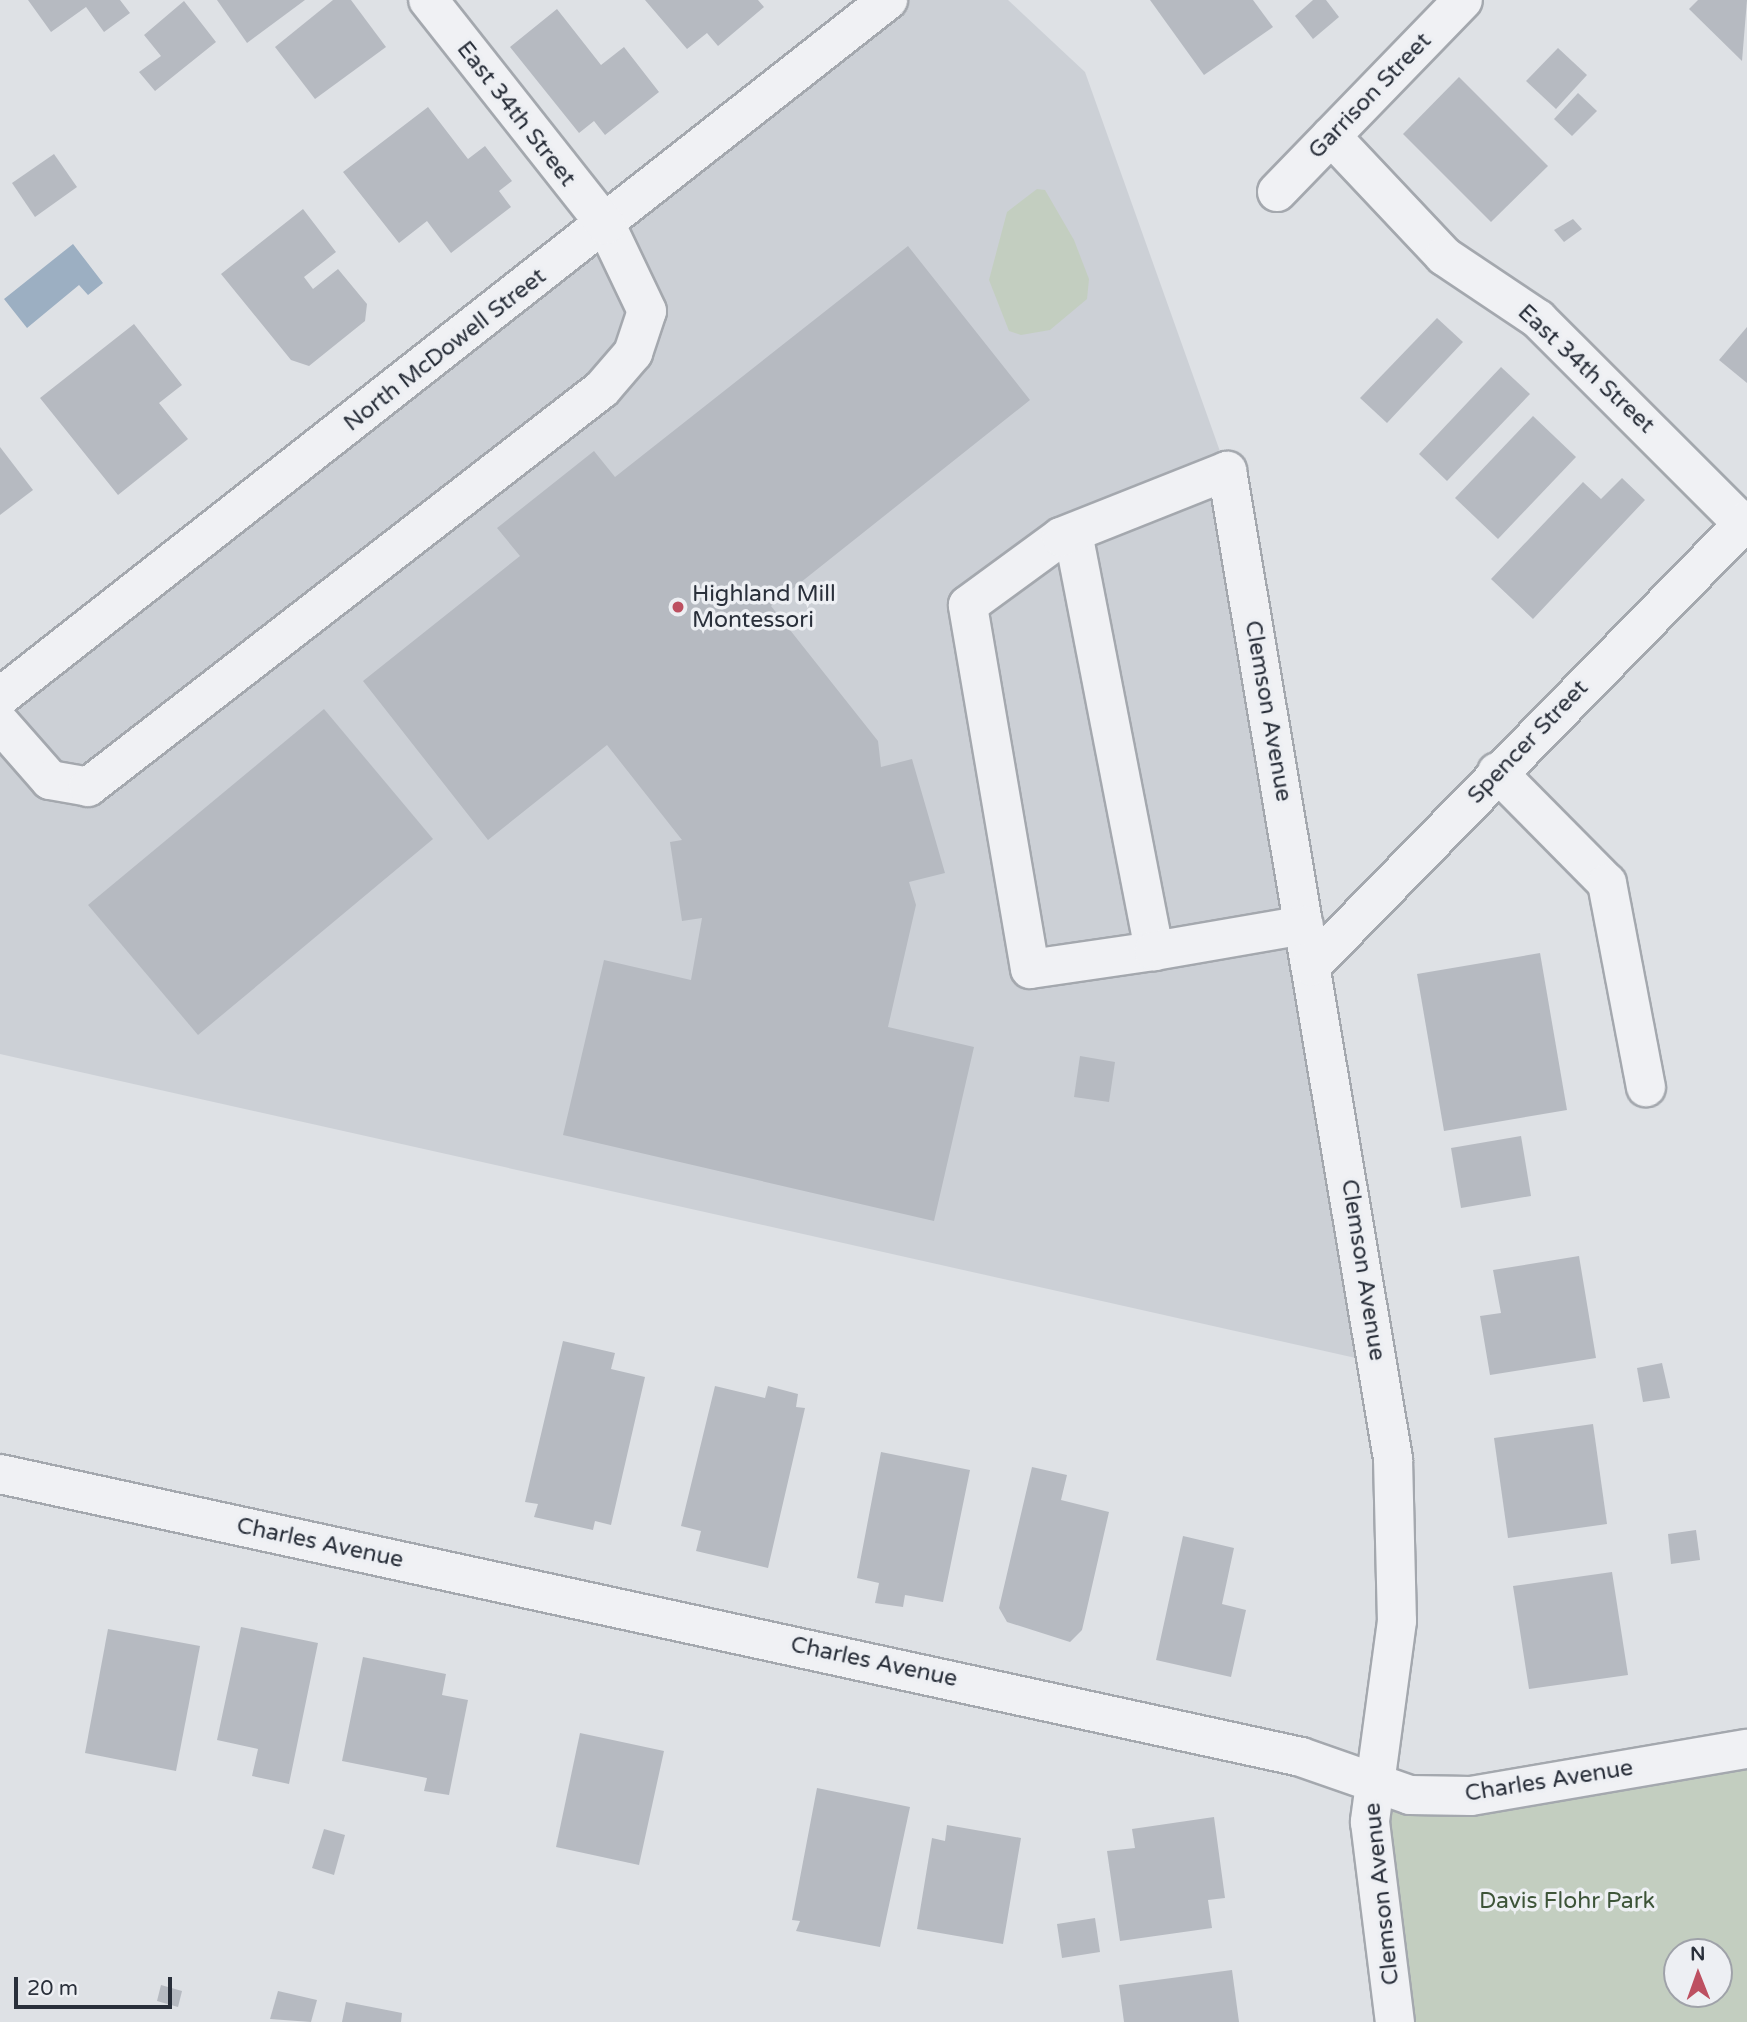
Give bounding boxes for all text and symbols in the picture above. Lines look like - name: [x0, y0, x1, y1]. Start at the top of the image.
- street label: Garrison Street: [1303, 27, 1437, 165]
- street label: East 34th Street: [451, 36, 581, 192]
- street label: North McDowell Street: [338, 263, 552, 437]
- street label: East 34th Street: [1512, 299, 1660, 439]
- place label: Highland Mill Montessori: [692, 580, 836, 634]
- marker: Highland Mill Montessori: [670, 599, 686, 615]
- street label: Clemson Avenue: [1239, 618, 1297, 804]
- street label: Spencer Street: [1462, 674, 1594, 810]
- street label: Clemson Avenue: [1335, 1177, 1391, 1363]
- street label: Charles Avenue: [234, 1512, 406, 1574]
- street label: Charles Avenue: [788, 1631, 960, 1693]
- street label: Charles Avenue: [1463, 1754, 1635, 1808]
- street label: Clemson Avenue: [1359, 1801, 1405, 1987]
- park label: Davis Flohr Park: [1479, 1887, 1655, 1915]
- north arrow: [1663, 1938, 1733, 2008]
- text: N: [1690, 1943, 1705, 1965]
- scale bar: [18, 1962, 175, 2006]
- text: 20 m: [27, 1976, 78, 2001]

